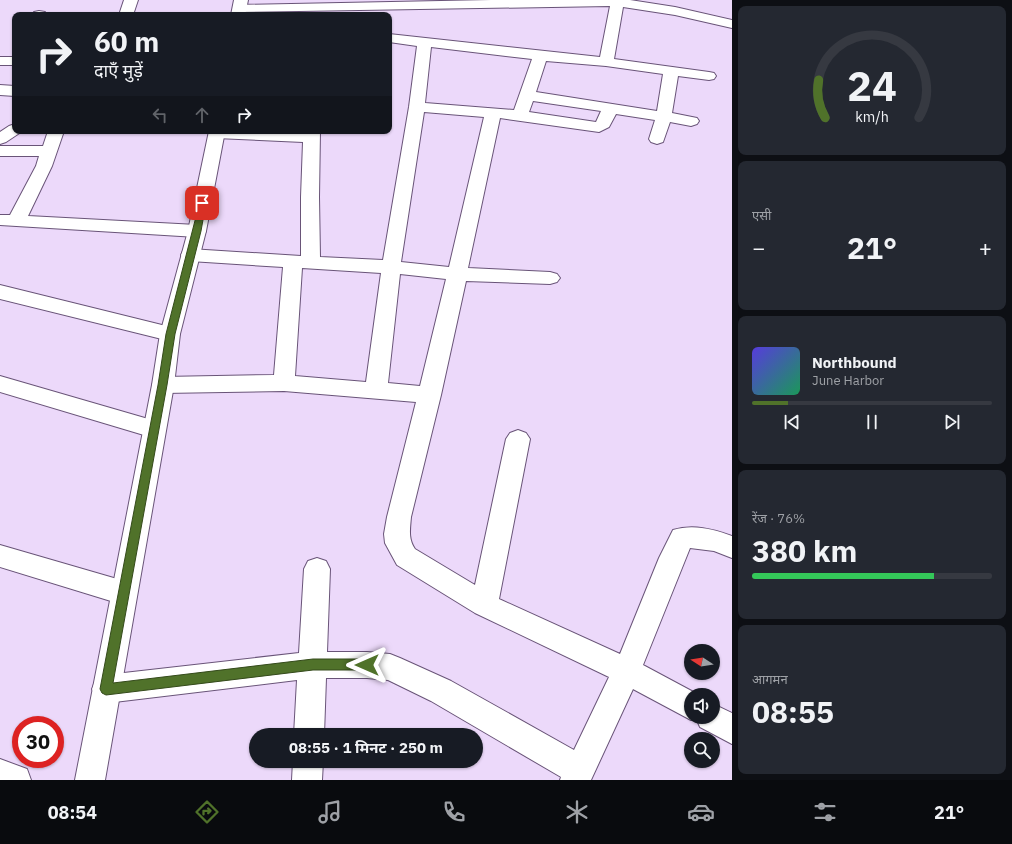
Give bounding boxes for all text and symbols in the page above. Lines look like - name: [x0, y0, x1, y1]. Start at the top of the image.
- text: 60 m: [94, 23, 159, 60]
- icon: right: [28, 28, 80, 80]
- text: 24: [847, 58, 897, 112]
- text: दाएँ मुड़ें: [94, 59, 143, 82]
- icon: left: [149, 104, 171, 126]
- icon: ahead: [191, 104, 213, 126]
- icon: right: [233, 104, 255, 126]
- text: km/h: [855, 107, 889, 126]
- pin: [185, 186, 219, 220]
- icon: arrive: [191, 192, 213, 214]
- text: एसी: [752, 207, 771, 224]
- text: 21°: [847, 228, 897, 267]
- text: −: [752, 233, 765, 262]
- text: +: [979, 233, 992, 262]
- text: Northbound: [812, 353, 897, 372]
- text: June Harbor: [812, 372, 884, 389]
- icon: previous: [781, 411, 803, 433]
- icon: pause: [861, 411, 883, 433]
- icon: next: [941, 411, 963, 433]
- text: रेंज · 76%: [752, 510, 805, 527]
- text: 380 km: [752, 531, 857, 570]
- position arrow: [346, 644, 388, 686]
- north arrow: [684, 644, 720, 680]
- map controls: [684, 644, 720, 768]
- text: आगमन: [752, 671, 788, 688]
- button: sound: [684, 688, 720, 724]
- text: 08:55: [752, 692, 834, 731]
- speed limit sign: 30: [12, 716, 64, 768]
- button: search: [684, 732, 720, 768]
- text: 08:55 · 1 मिनट · 250 m: [289, 738, 443, 757]
- icon: directions: [193, 798, 221, 826]
- icon: music: [316, 798, 344, 826]
- icon: phone: [440, 798, 468, 826]
- icon: climate: [563, 798, 591, 826]
- icon: car: [687, 798, 715, 826]
- icon: filters: [811, 798, 839, 826]
- text: 08:54: [48, 801, 97, 824]
- text: 21°: [934, 801, 964, 824]

